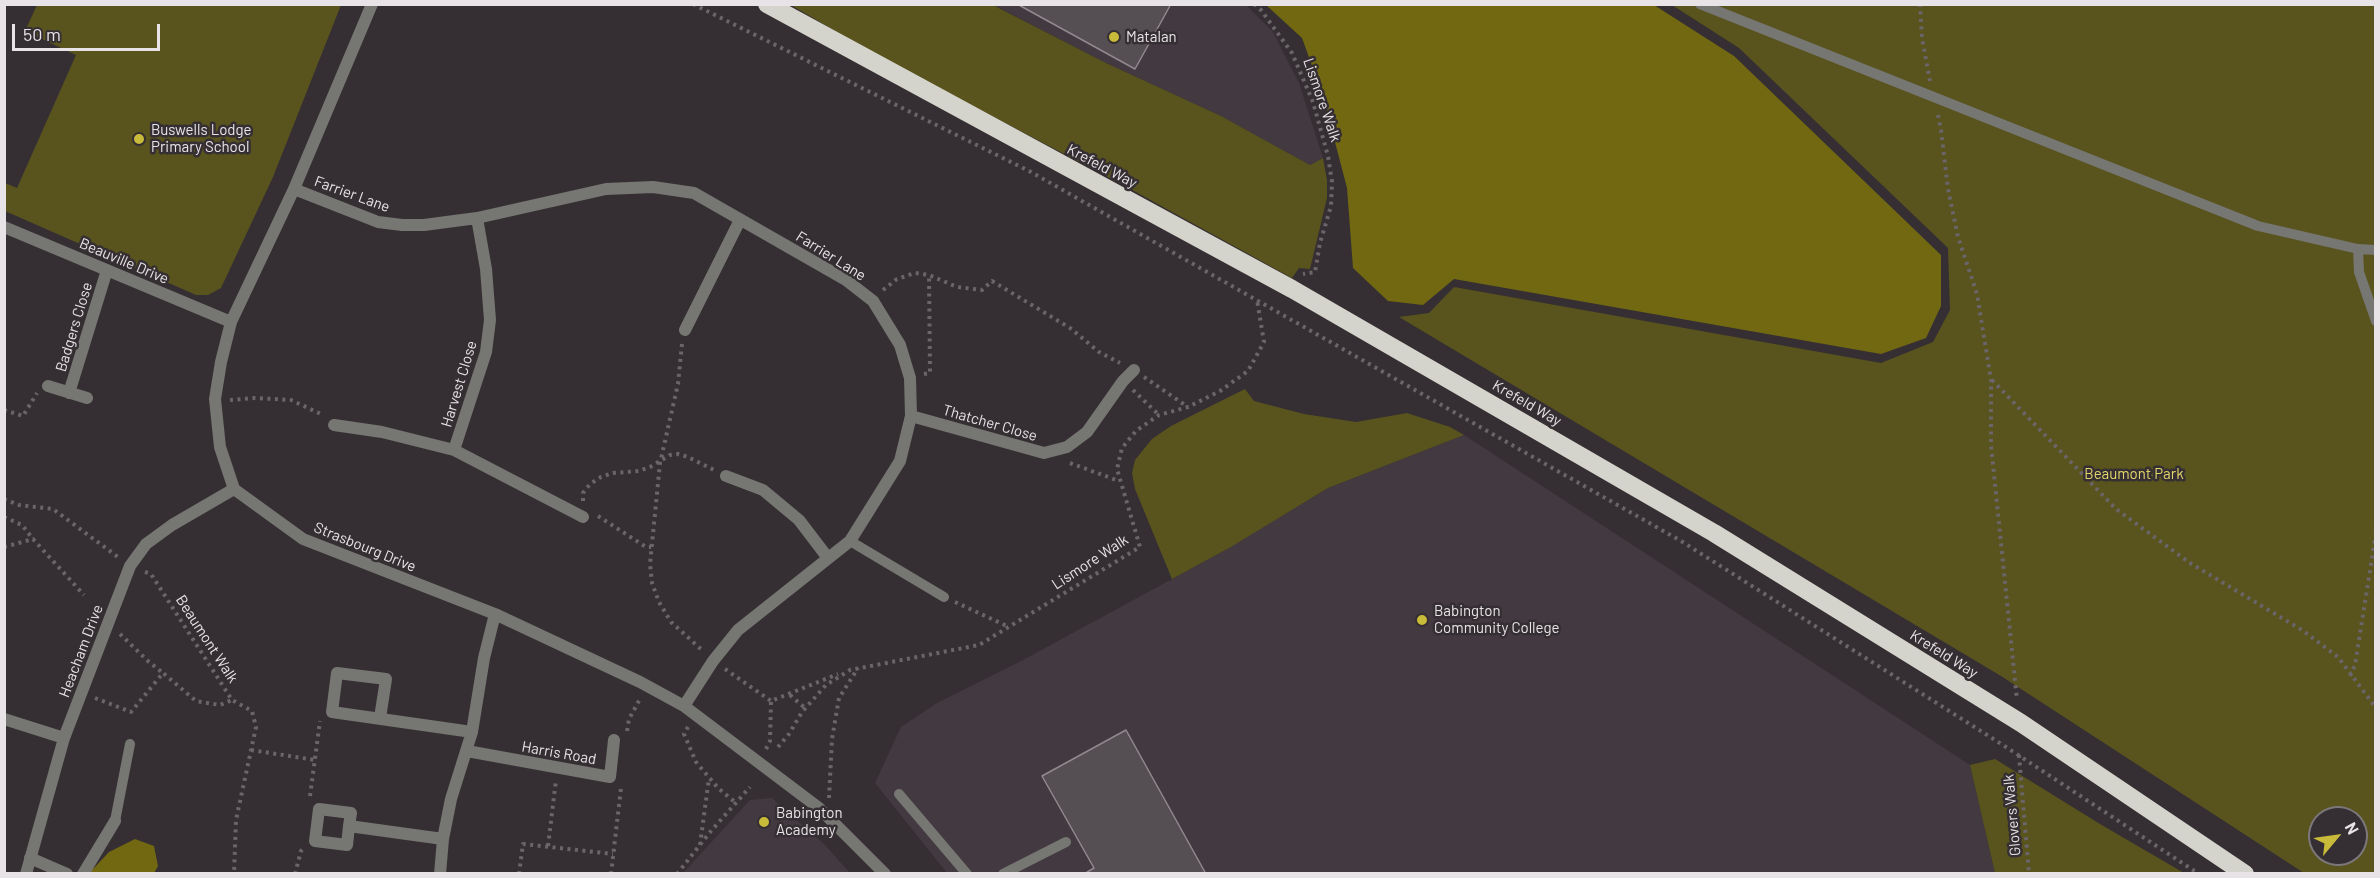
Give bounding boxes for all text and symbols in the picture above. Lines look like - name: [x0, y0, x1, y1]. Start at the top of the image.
- scale bar: [15, 12, 164, 50]
- text: 50 m: [23, 23, 61, 45]
- place label: Matalan: [1126, 28, 1177, 46]
- marker: Matalan: [1107, 30, 1121, 44]
- street label: Lismore Walk: [1299, 56, 1345, 144]
- place label: Buswells Lodge Primary School: [151, 121, 252, 156]
- marker: Buswells Lodge Primary School: [132, 132, 146, 146]
- street label: Krefeld Way: [1064, 140, 1140, 192]
- street label: Farrier Lane: [312, 172, 392, 216]
- street label: Farrier Lane: [793, 227, 869, 285]
- street label: Beauville Drive: [77, 234, 171, 288]
- street label: Badgers Close: [52, 280, 96, 374]
- street label: Harvest Close: [437, 338, 481, 430]
- street label: Krefeld Way: [1489, 376, 1565, 430]
- street label: Thatcher Close: [941, 401, 1039, 445]
- park label: Beaumont Park: [2084, 465, 2184, 483]
- street label: Strasbourg Drive: [311, 518, 419, 576]
- street label: Lismore Walk: [1048, 531, 1132, 593]
- street label: Beaumont Walk: [172, 592, 242, 686]
- street label: Heacham Drive: [55, 602, 107, 700]
- place label: Babington Community College: [1434, 602, 1560, 637]
- marker: Babington Community College: [1415, 613, 1429, 627]
- street label: Krefeld Way: [1907, 626, 1981, 682]
- street label: Harris Road: [520, 738, 598, 768]
- street label: Glovers Walk: [1999, 773, 2025, 857]
- place label: Babington Academy: [776, 804, 843, 839]
- north arrow: [2308, 806, 2368, 866]
- marker: Babington Academy: [757, 815, 771, 829]
- text: N: [2342, 819, 2363, 837]

